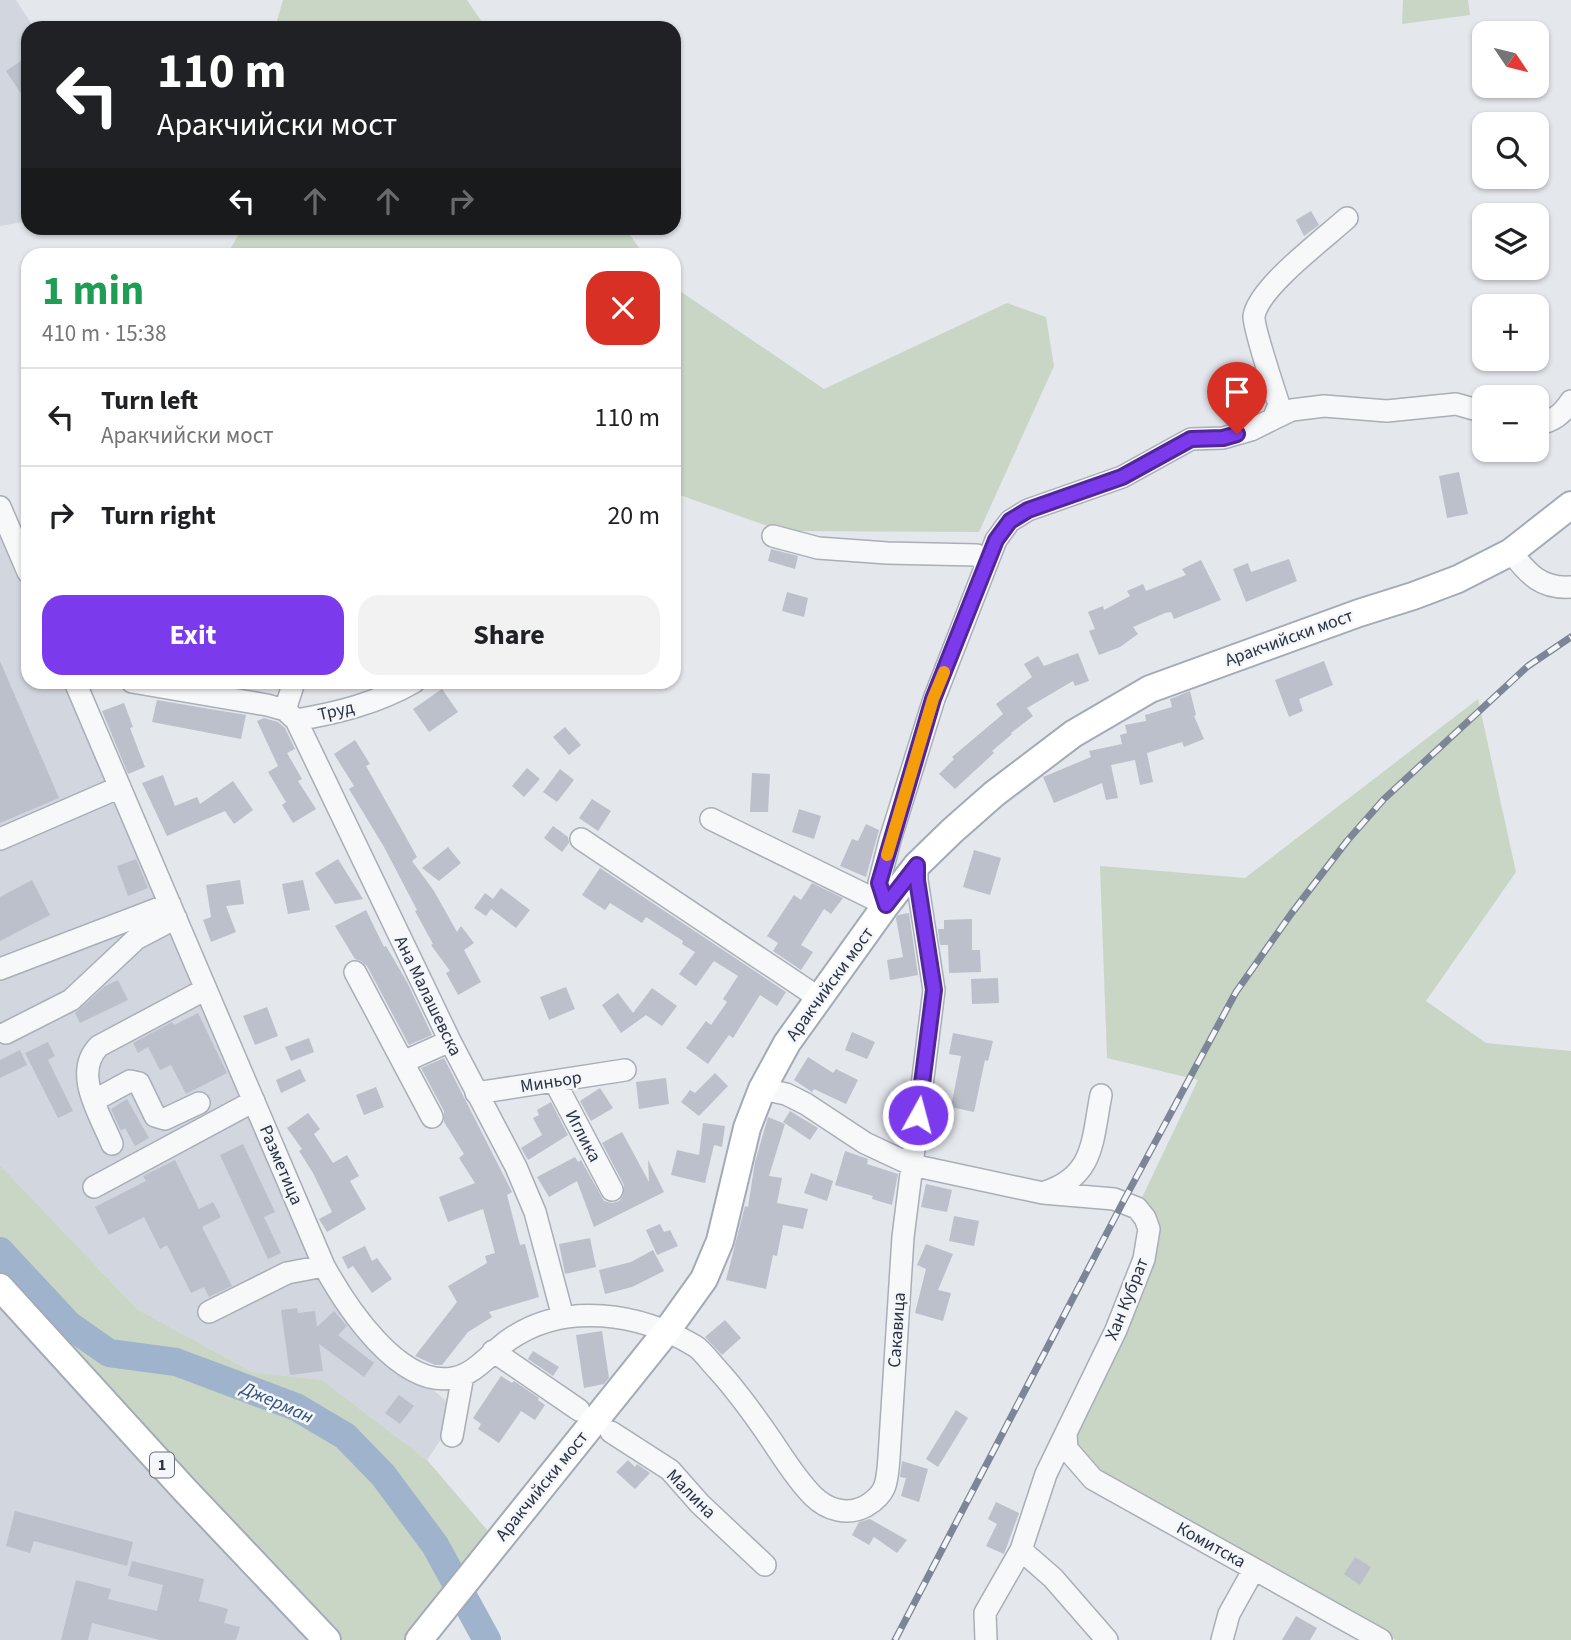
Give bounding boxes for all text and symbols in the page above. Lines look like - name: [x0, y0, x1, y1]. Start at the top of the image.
- north arrow: [1472, 21, 1549, 98]
- map controls: [1472, 21, 1549, 462]
- text: 110 m: [157, 37, 286, 107]
- icon: left: [42, 49, 133, 140]
- text: Аракчийски мост: [157, 102, 397, 148]
- button: search: [1472, 112, 1549, 189]
- icon: left: [223, 182, 261, 220]
- icon: ahead: [296, 182, 334, 220]
- icon: ahead: [369, 182, 407, 220]
- icon: right: [442, 182, 480, 220]
- button: layers: [1472, 203, 1549, 280]
- text: 1 min: [42, 261, 144, 321]
- button: close: [586, 271, 660, 345]
- button: +: [1472, 294, 1549, 371]
- text: 410 m · 15:38: [42, 317, 166, 350]
- pin: [1207, 362, 1267, 434]
- icon: arrive: [1218, 373, 1256, 411]
- text: Turn left: [101, 382, 198, 419]
- button: −: [1472, 385, 1549, 462]
- icon: left: [42, 398, 80, 436]
- text: 110 m: [594, 399, 660, 436]
- text: Аракчийски мост: [101, 419, 274, 452]
- icon: right: [42, 496, 80, 534]
- text: Turn right: [101, 497, 216, 534]
- text: 20 m: [607, 497, 660, 534]
- button: Exit: [42, 595, 344, 675]
- button: Share: [358, 595, 660, 675]
- street label: Аракчийски мост: [1221, 603, 1357, 673]
- street label: Труд: [315, 695, 357, 727]
- street label: Аракчийски мост: [780, 922, 880, 1046]
- street label: Ана Малашевска: [388, 932, 468, 1060]
- street label: Миньор: [518, 1065, 584, 1099]
- position arrow: [881, 1078, 955, 1152]
- street label: Иглика: [559, 1106, 607, 1166]
- street label: Разметица: [253, 1121, 309, 1209]
- street label: Хан Кубрат: [1099, 1254, 1155, 1344]
- street label: Сакавица: [882, 1291, 912, 1369]
- water label: Джерман: [236, 1375, 318, 1431]
- street label: Аракчийски мост: [490, 1426, 594, 1546]
- road number: 1: [150, 1452, 174, 1478]
- street label: Малина: [661, 1464, 721, 1524]
- street label: Комитска: [1172, 1516, 1250, 1574]

